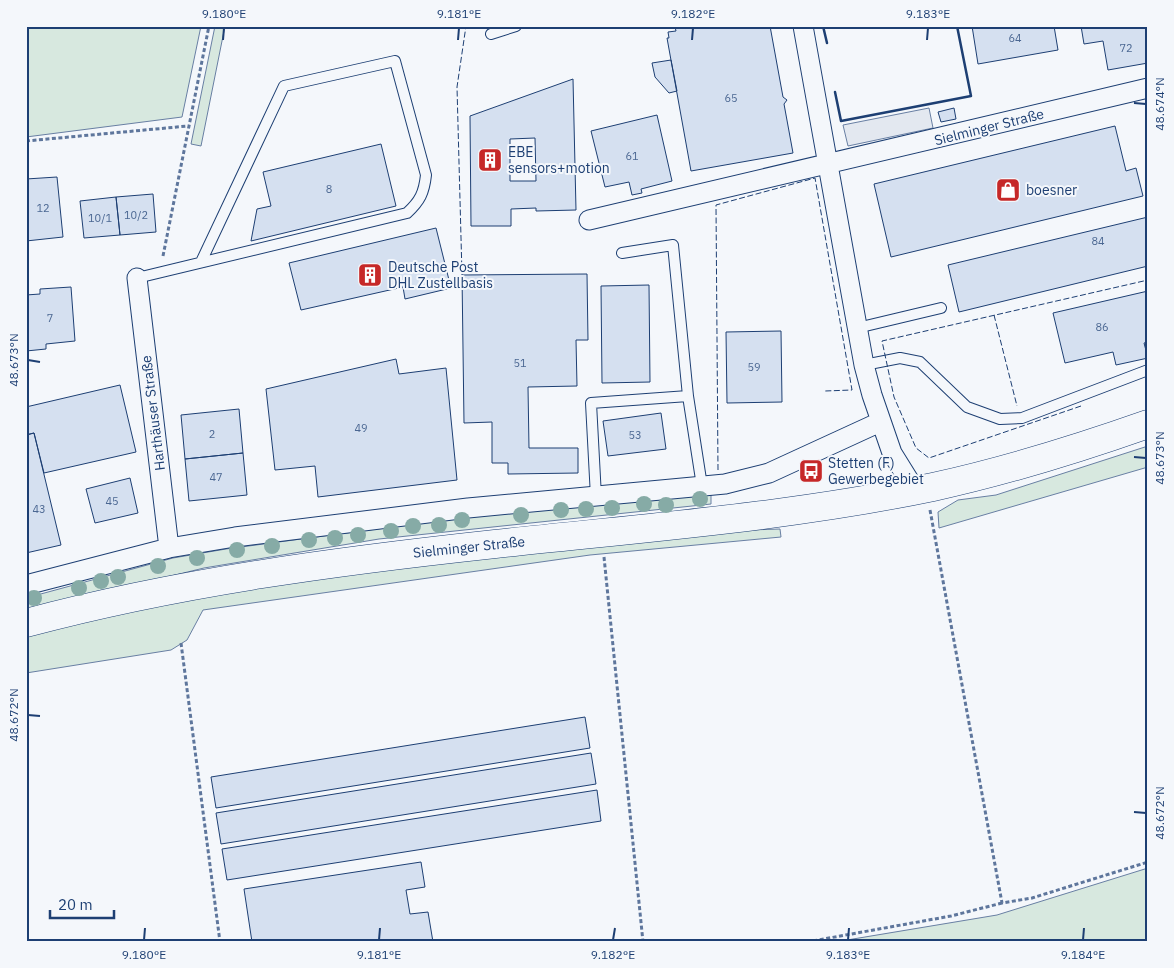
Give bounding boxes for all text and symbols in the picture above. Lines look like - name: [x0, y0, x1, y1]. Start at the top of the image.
- text: 9.180°E: [202, 6, 246, 21]
- text: 9.181°E: [437, 6, 481, 21]
- text: 9.182°E: [671, 6, 715, 21]
- text: 9.183°E: [906, 6, 950, 21]
- house number: 64: [1008, 31, 1022, 45]
- house number: 72: [1119, 41, 1133, 55]
- text: 48.674°N: [1152, 77, 1167, 131]
- house number: 65: [724, 91, 738, 105]
- street label: Sielminger Straße: [932, 105, 1046, 149]
- place label: EBE sensors+motion: [508, 143, 610, 177]
- building icon: EBE sensors+motion: [477, 147, 503, 173]
- house number: 61: [625, 149, 639, 163]
- shop icon: boesner: [995, 177, 1021, 203]
- place label: boesner: [1026, 181, 1077, 199]
- house number: 8: [326, 182, 332, 196]
- house number: 12: [36, 201, 50, 215]
- house number: 10/2: [124, 208, 148, 222]
- house number: 10/1: [88, 211, 112, 225]
- house number: 84: [1091, 234, 1105, 248]
- place label: Deutsche Post DHL Zustellbasis: [388, 258, 493, 292]
- building icon: Deutsche Post DHL Zustellbasis: [357, 262, 383, 288]
- house number: 7: [47, 311, 53, 325]
- house number: 86: [1095, 320, 1109, 334]
- text: 48.673°N: [6, 333, 21, 387]
- street label: Harthäuser Straße: [137, 354, 169, 472]
- house number: 51: [513, 356, 527, 370]
- house number: 59: [747, 360, 761, 374]
- house number: 49: [354, 421, 368, 435]
- house number: 2: [209, 427, 215, 441]
- house number: 53: [628, 428, 642, 442]
- text: 48.673°N: [1152, 431, 1167, 485]
- place label: Stetten (F) Gewerbegebiet: [828, 454, 924, 488]
- bus stop icon: Stetten (F) Gewerbegebiet: [798, 458, 824, 484]
- house number: 47: [209, 470, 223, 484]
- house number: 45: [105, 494, 119, 508]
- house number: 43: [32, 502, 46, 516]
- street label: Sielminger Straße: [412, 532, 526, 562]
- text: 48.672°N: [6, 688, 21, 742]
- text: 48.672°N: [1152, 786, 1167, 840]
- scale bar: [50, 888, 114, 920]
- text: 20 m: [58, 895, 93, 914]
- text: 9.180°E: [122, 947, 166, 962]
- text: 9.181°E: [357, 947, 401, 962]
- text: 9.182°E: [591, 947, 635, 962]
- text: 9.183°E: [826, 947, 870, 962]
- text: 9.184°E: [1061, 947, 1105, 962]

